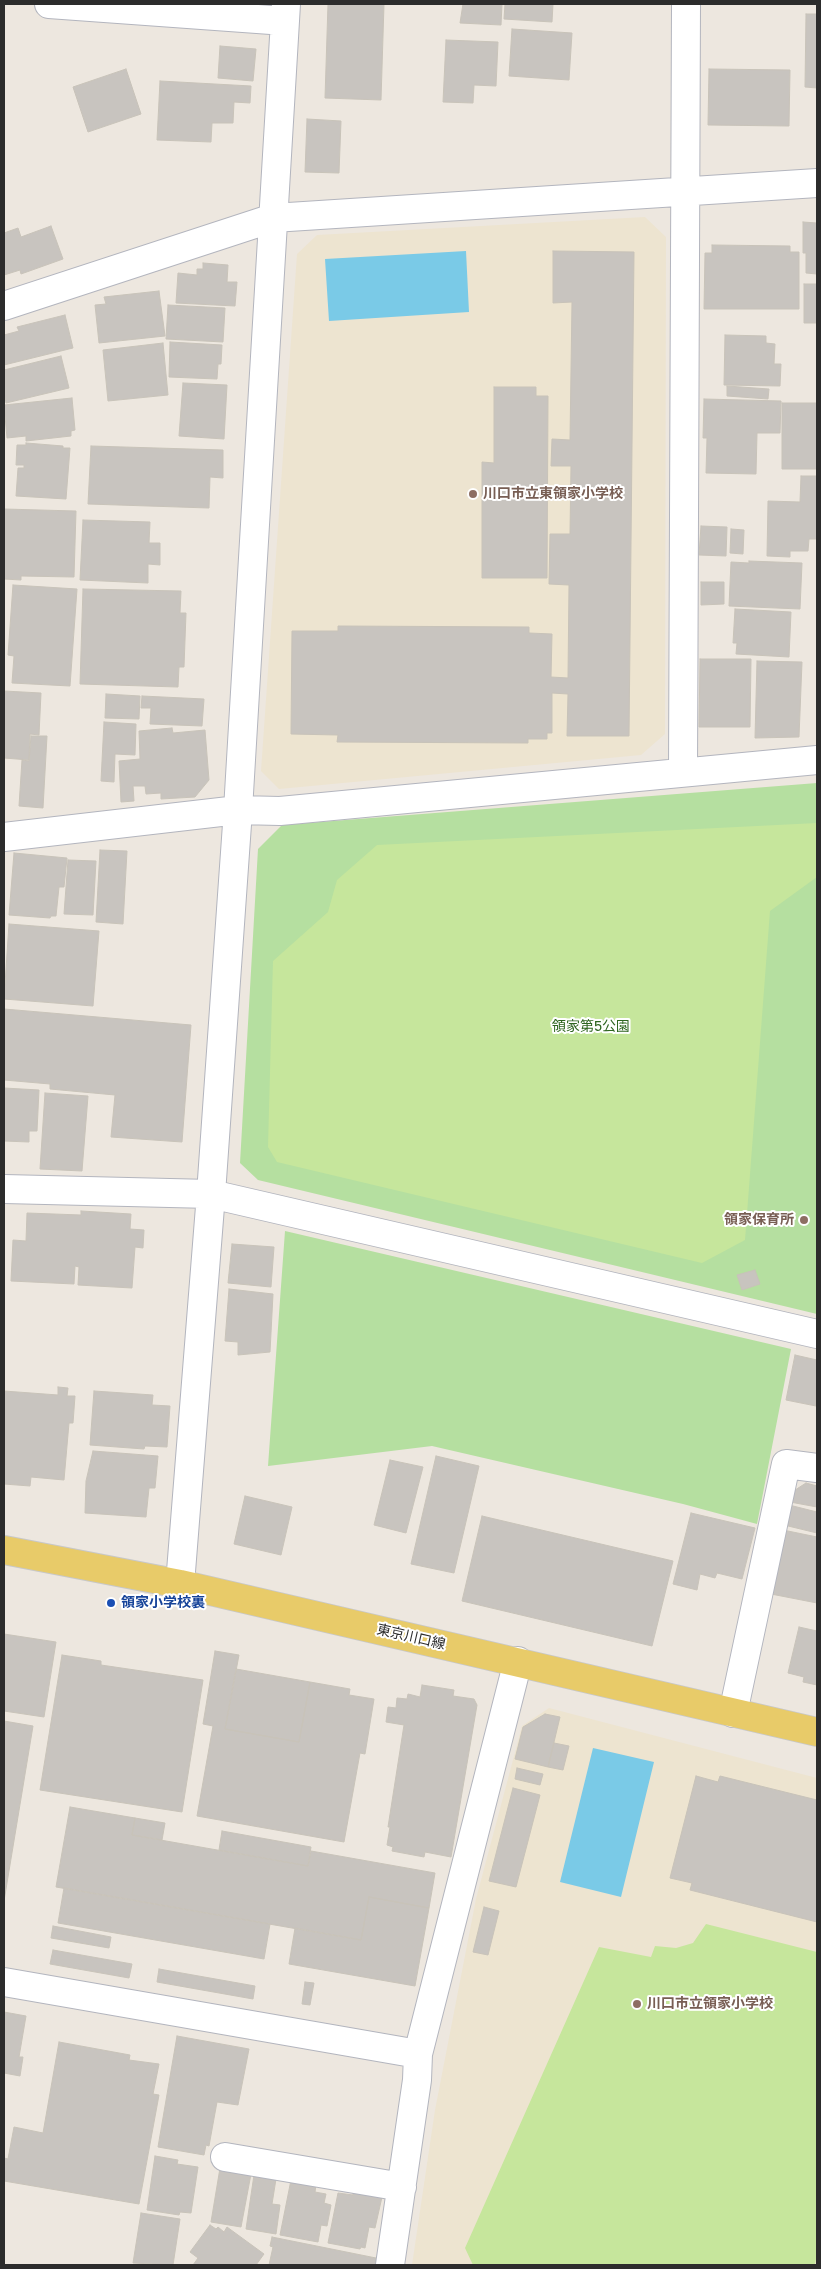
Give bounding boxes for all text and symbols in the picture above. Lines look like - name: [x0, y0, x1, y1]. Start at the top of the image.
- place label: 川口市立東領家小学校: [483, 486, 623, 502]
- marker: 川口市立東領家小学校: [467, 488, 479, 500]
- park label: 領家第5公園: [552, 1019, 630, 1035]
- place label: 領家保育所: [724, 1212, 794, 1228]
- marker: 領家保育所: [798, 1214, 810, 1226]
- place label: 領家小学校裏: [121, 1595, 205, 1611]
- marker: 領家小学校裏: [105, 1597, 117, 1609]
- street label: 東京川口線: [375, 1621, 447, 1653]
- place label: 川口市立領家小学校: [647, 1996, 773, 2012]
- marker: 川口市立領家小学校: [631, 1998, 643, 2010]

